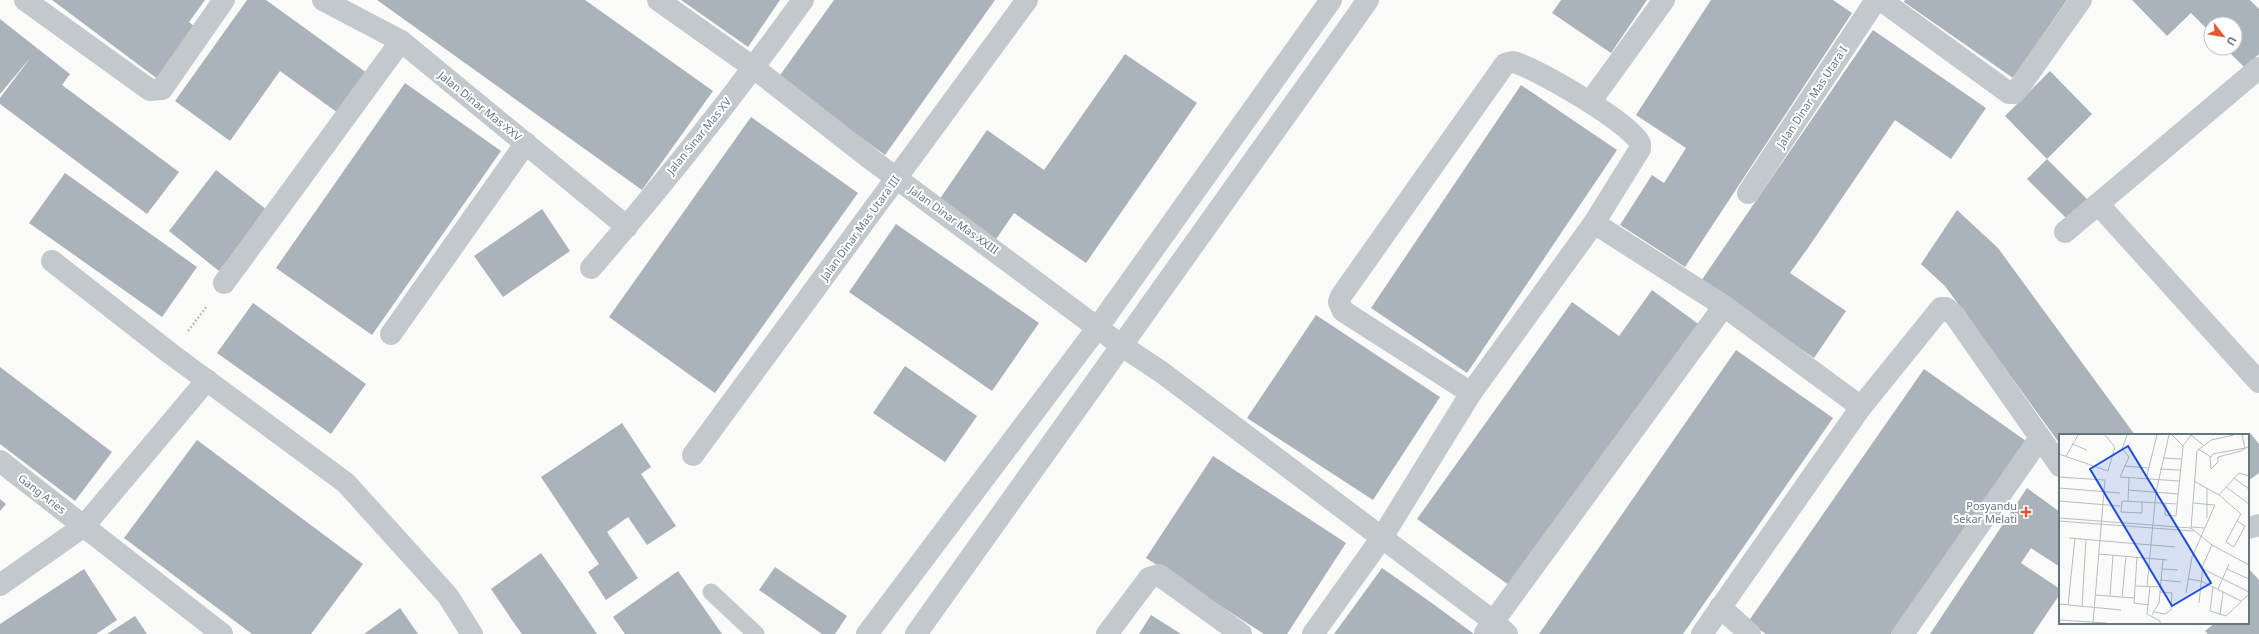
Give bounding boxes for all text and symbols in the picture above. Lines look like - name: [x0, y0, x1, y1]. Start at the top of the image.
- north arrow: [2203, 16, 2243, 56]
- text: U: [2223, 34, 2241, 49]
- street label: Jalan Dinar Mas Utara I: [1772, 43, 1850, 151]
- street label: Jalan Dinar Mas XXV: [435, 67, 525, 144]
- street label: Jalan Sinar Mas XV: [662, 94, 734, 178]
- street label: Jalan Dinar Mas Utara III: [816, 172, 903, 284]
- street label: Jalan Dinar Mas XXIII: [906, 181, 1002, 257]
- inset map: [2059, 434, 2249, 624]
- street label: Gang Aries: [15, 470, 69, 517]
- place label: Posyandu Sekar Melati: [1953, 498, 2017, 526]
- marker: Posyandu Sekar Melati: [2020, 506, 2032, 518]

